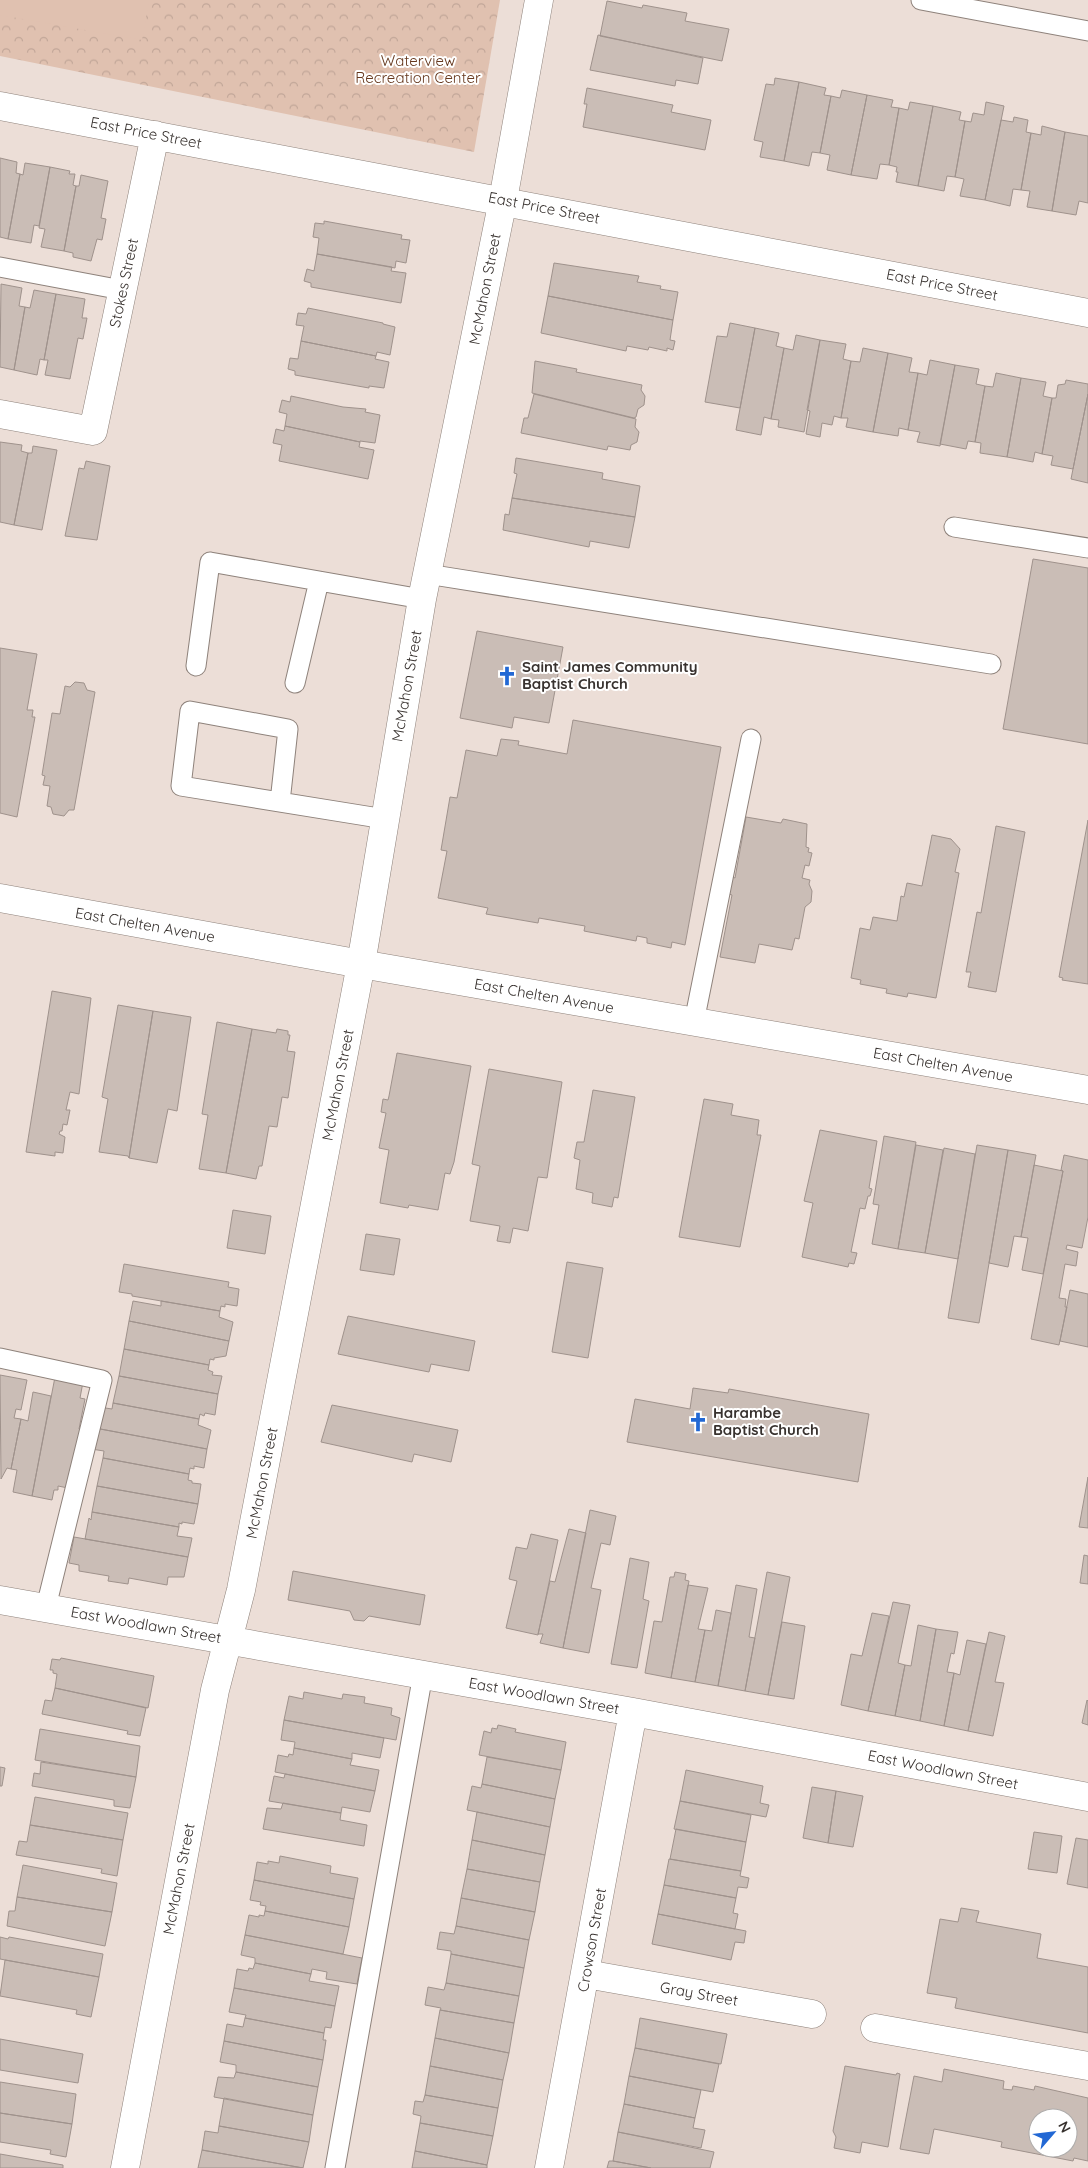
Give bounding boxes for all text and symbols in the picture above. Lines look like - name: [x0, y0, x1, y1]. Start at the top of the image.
- park label: Waterview Recreation Center: [355, 51, 481, 87]
- street label: East Price Street: [89, 112, 203, 153]
- street label: East Price Street: [487, 187, 601, 228]
- street label: McMahon Street: [464, 232, 505, 346]
- street label: Stokes Street: [105, 237, 142, 329]
- street label: East Price Street: [885, 264, 999, 305]
- street label: McMahon Street: [387, 629, 426, 743]
- place label: Saint James Community Baptist Church: [522, 657, 698, 693]
- church icon: Saint James Community Baptist Church: [496, 665, 518, 687]
- street label: East Chelten Avenue: [74, 903, 216, 946]
- street label: East Chelten Avenue: [473, 974, 615, 1017]
- street label: McMahon Street: [317, 1028, 358, 1142]
- street label: East Chelten Avenue: [872, 1043, 1014, 1086]
- place label: Harambe Baptist Church: [713, 1403, 819, 1439]
- church icon: Harambe Baptist Church: [687, 1411, 709, 1433]
- street label: McMahon Street: [241, 1426, 282, 1540]
- street label: East Woodlawn Street: [69, 1602, 223, 1647]
- street label: East Woodlawn Street: [467, 1673, 621, 1718]
- street label: East Woodlawn Street: [866, 1746, 1020, 1793]
- street label: McMahon Street: [158, 1822, 199, 1936]
- street label: Crowson Street: [573, 1886, 610, 1993]
- street label: Gray Street: [659, 1977, 740, 2010]
- north arrow: [1028, 2108, 1078, 2158]
- text: N: [1054, 2118, 1075, 2136]

